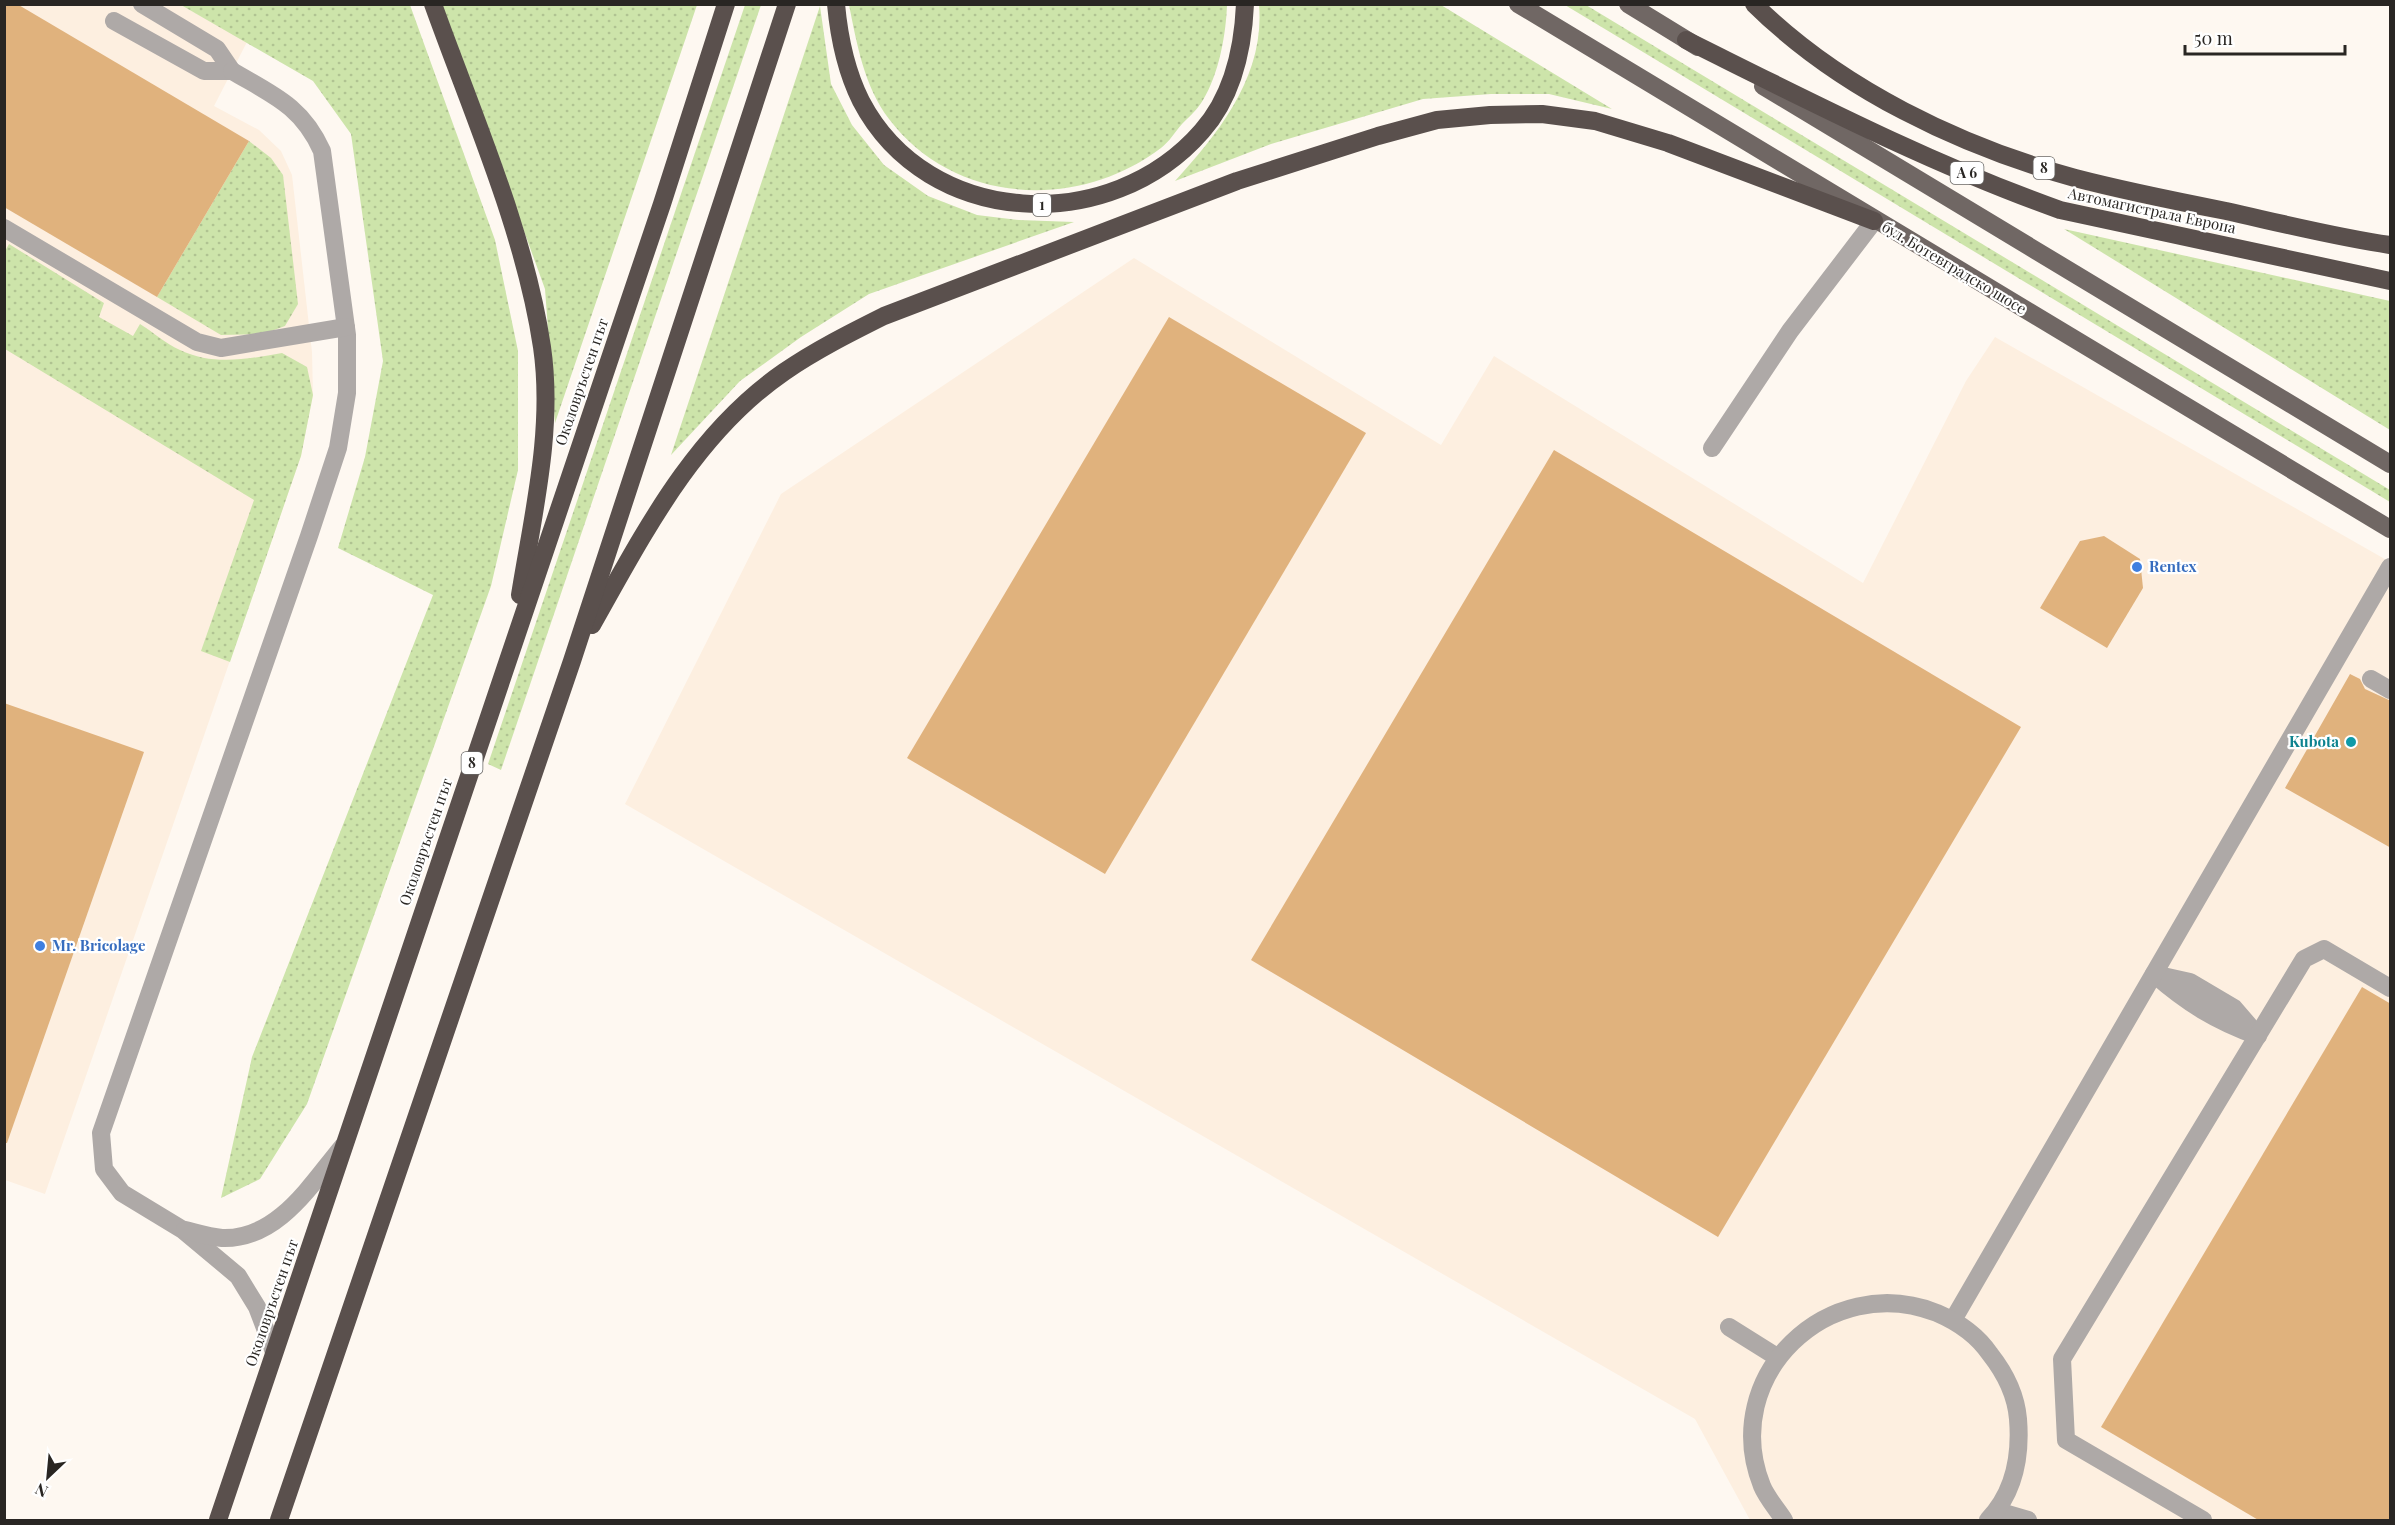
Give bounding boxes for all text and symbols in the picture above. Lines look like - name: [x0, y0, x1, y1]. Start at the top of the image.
- scale bar: [2185, 18, 2346, 56]
- text: 50 m: [2194, 26, 2233, 50]
- road number: 8: [2034, 157, 2054, 179]
- road number: A 6: [1950, 162, 1984, 184]
- street label: Автомагистрала Европа: [2066, 182, 2238, 238]
- road number: 1: [1033, 194, 1051, 216]
- street label: бул. Ботевградско шосе: [1878, 216, 2031, 318]
- street label: Околовръстен път: [550, 315, 612, 448]
- place label: Rentex: [2149, 556, 2198, 576]
- marker: Rentex: [2130, 560, 2144, 574]
- place label: Kubota: [2289, 731, 2339, 751]
- marker: Kubota: [2344, 735, 2358, 749]
- road number: 8: [462, 752, 482, 774]
- street label: Околовръстен път: [394, 775, 456, 908]
- place label: Mr. Bricolage: [52, 935, 146, 955]
- marker: Mr. Bricolage: [33, 939, 47, 953]
- street label: Околовръстен път: [240, 1236, 302, 1369]
- north arrow: [18, 1447, 78, 1507]
- text: N: [31, 1479, 51, 1503]

